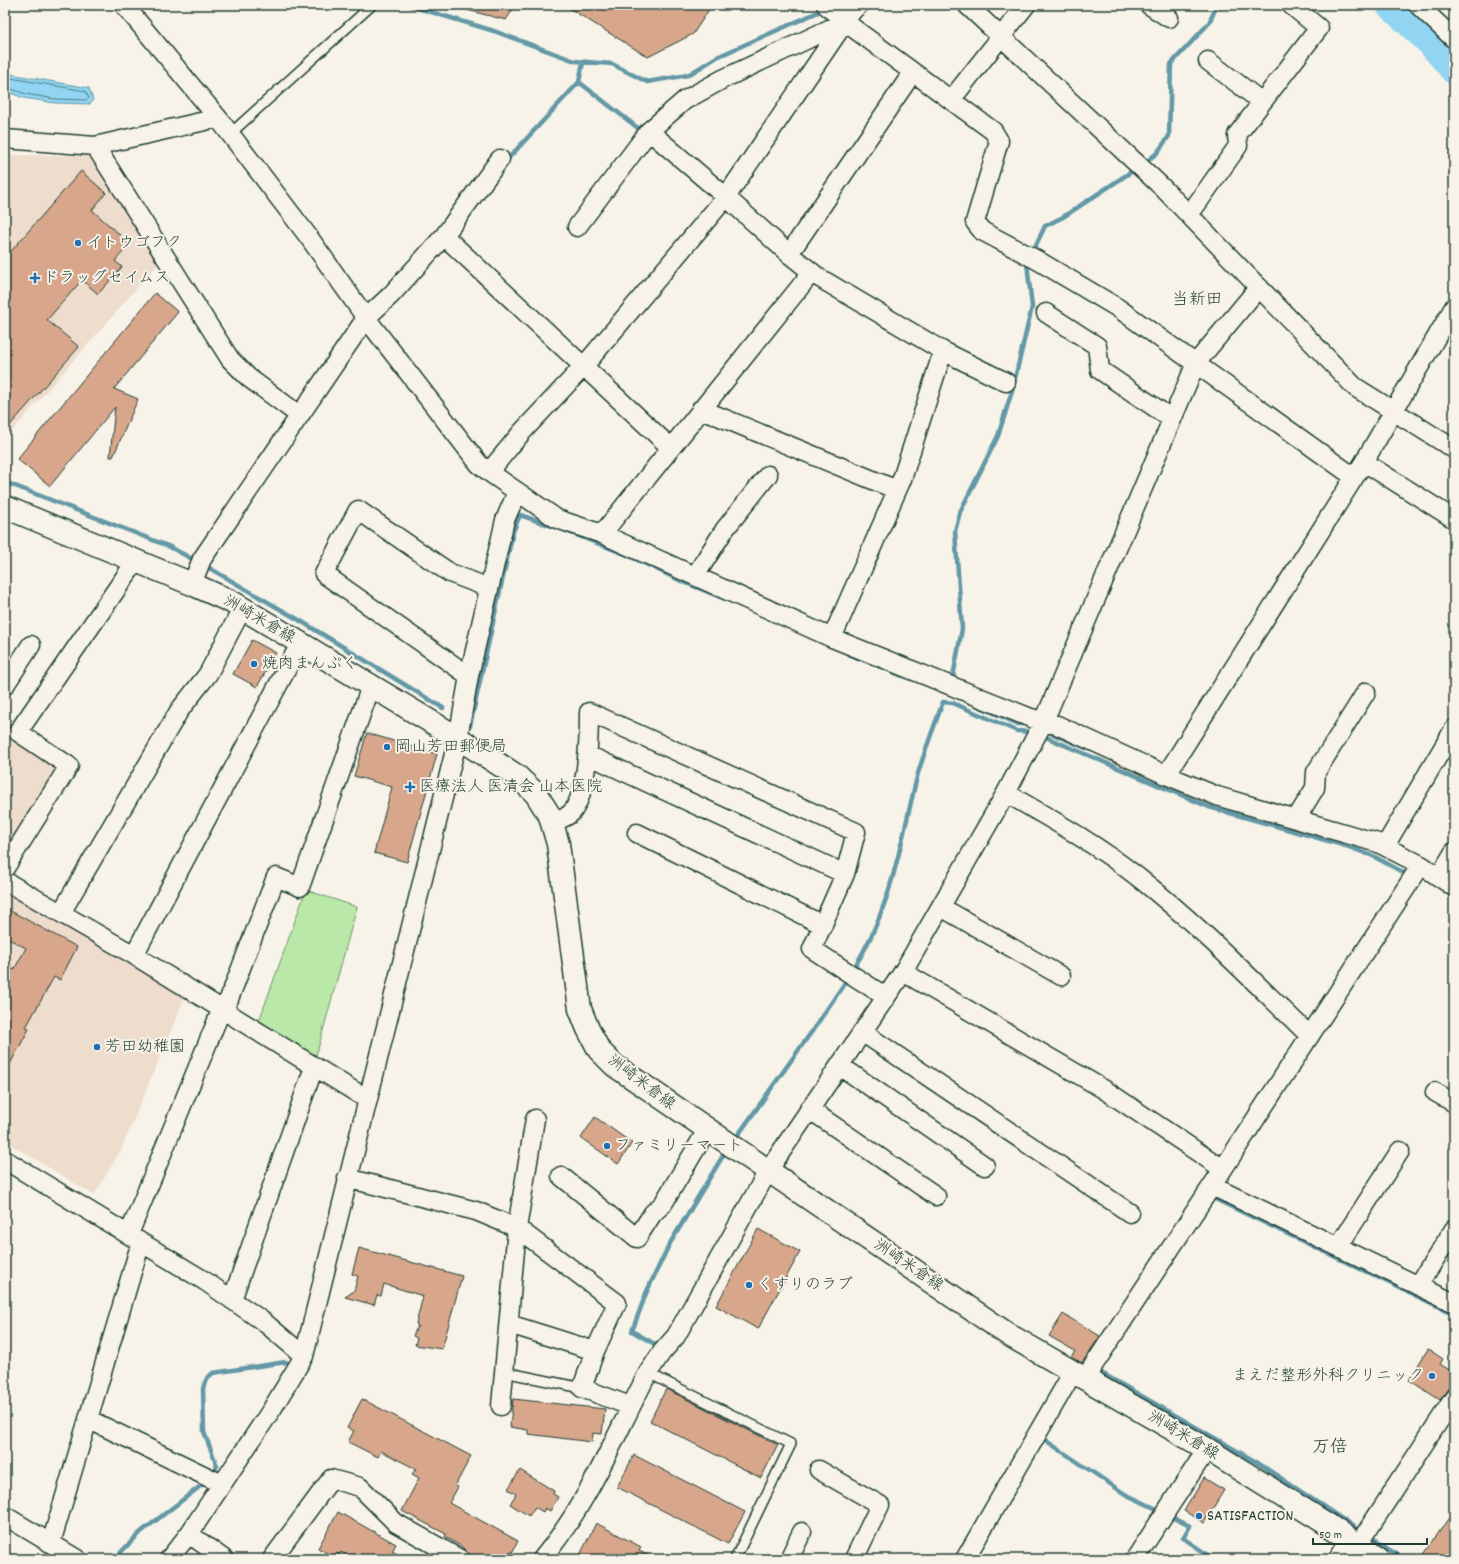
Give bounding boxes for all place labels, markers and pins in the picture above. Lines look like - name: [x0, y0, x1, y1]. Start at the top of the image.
- place label: イトウゴフク: [86, 232, 182, 255]
- marker: イトウゴフク: [73, 238, 83, 248]
- place label: ドラッグセイムス: [43, 267, 170, 290]
- marker: ドラッグセイムス: [30, 273, 40, 283]
- place label: 焼肉まんぷく: [262, 653, 358, 676]
- marker: 焼肉まんぷく: [249, 659, 259, 669]
- place label: 岡山芳田郵便局: [395, 736, 507, 759]
- marker: 岡山芳田郵便局: [382, 742, 392, 752]
- place label: 医療法人 医清会 山本医院: [419, 776, 602, 799]
- marker: 医療法人 医清会 山本医院: [404, 781, 416, 793]
- place label: 芳田幼稚園: [105, 1036, 185, 1059]
- marker: 芳田幼稚園: [92, 1042, 102, 1052]
- place label: ファミリーマート: [615, 1135, 743, 1158]
- marker: ファミリーマート: [602, 1141, 612, 1151]
- place label: くすりのラブ: [757, 1274, 853, 1297]
- marker: くすりのラブ: [744, 1280, 754, 1290]
- place label: まえだ整形外科クリニック: [1232, 1365, 1424, 1388]
- marker: まえだ整形外科クリニック: [1427, 1371, 1437, 1381]
- place label: SATISFACTION: [1207, 1505, 1294, 1528]
- marker: SATISFACTION: [1194, 1511, 1204, 1521]

